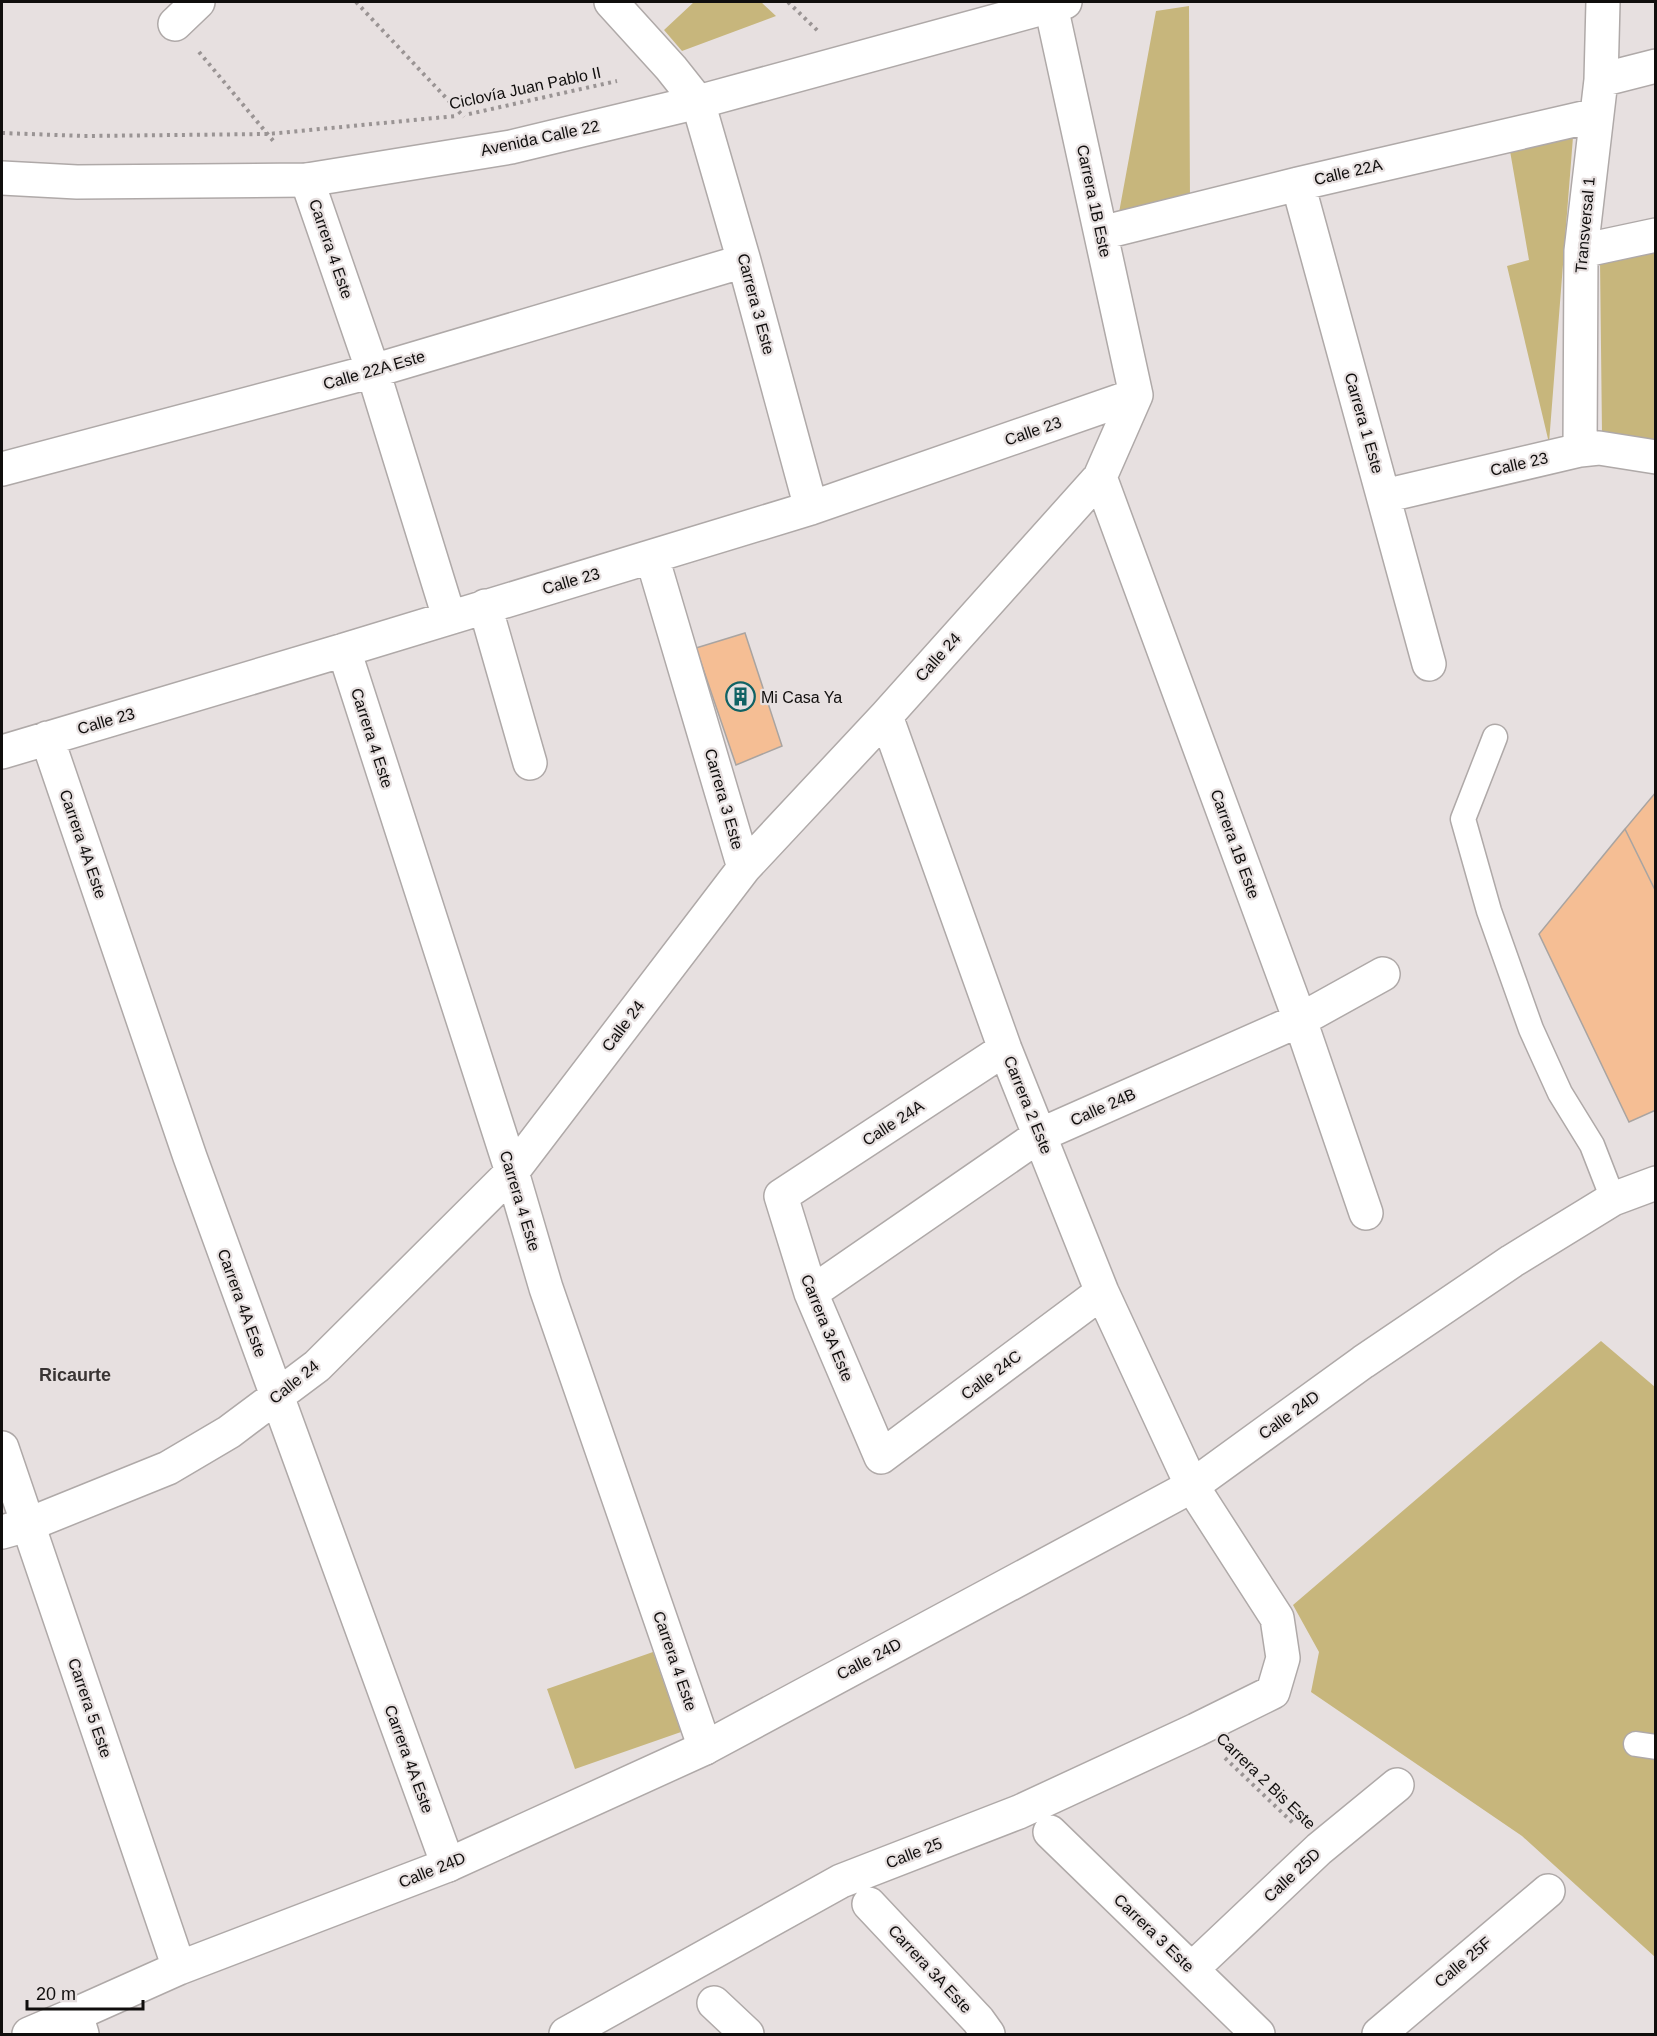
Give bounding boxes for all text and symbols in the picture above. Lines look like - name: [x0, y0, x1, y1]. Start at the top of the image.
- street label: Ciclovía Juan Pablo II: [448, 64, 602, 112]
- street label: Avenida Calle 22: [479, 117, 601, 159]
- street label: Carrera 1B Este: [1074, 143, 1114, 259]
- street label: Calle 22A: [1312, 156, 1384, 188]
- street label: Transversal 1: [1572, 176, 1598, 274]
- street label: Carrera 4 Este: [306, 197, 356, 301]
- street label: Carrera 3 Este: [734, 252, 778, 357]
- street label: Calle 22A Este: [321, 347, 427, 393]
- street label: Carrera 1 Este: [1341, 371, 1387, 475]
- street label: Calle 23: [1002, 413, 1064, 449]
- street label: Calle 23: [1488, 449, 1550, 479]
- street label: Calle 23: [540, 565, 602, 597]
- street label: Calle 24: [912, 629, 964, 685]
- building icon: Mi Casa Ya: [724, 681, 756, 713]
- street label: Carrera 4 Este: [348, 686, 396, 790]
- place label: Mi Casa Ya: [761, 689, 842, 706]
- street label: Calle 23: [75, 705, 137, 737]
- street label: Carrera 3 Este: [701, 747, 747, 851]
- street label: Carrera 4A Este: [56, 787, 110, 901]
- street label: Carrera 1B Este: [1207, 787, 1263, 901]
- street label: Calle 24: [599, 997, 648, 1055]
- street label: Carrera 2 Este: [1001, 1054, 1055, 1157]
- street label: Calle 24B: [1068, 1085, 1138, 1129]
- street label: Calle 24A: [859, 1097, 927, 1149]
- street label: Carrera 4 Este: [497, 1149, 543, 1253]
- street label: Carrera 4A Este: [215, 1247, 269, 1359]
- street label: Carrera 3A Este: [798, 1272, 856, 1384]
- street label: Calle 24C: [958, 1347, 1024, 1403]
- street label: Calle 24: [266, 1357, 322, 1407]
- district label: Ricaurte: [39, 1365, 111, 1385]
- street label: Calle 24D: [1256, 1387, 1322, 1443]
- street label: Carrera 4 Este: [650, 1609, 700, 1713]
- street label: Calle 24D: [834, 1635, 904, 1683]
- street label: Carrera 5 Este: [65, 1656, 115, 1760]
- street label: Carrera 4A Este: [382, 1703, 436, 1815]
- street label: Carrera 2 Bis Este: [1213, 1729, 1319, 1833]
- street label: Calle 25: [884, 1835, 945, 1871]
- street label: Calle 25D: [1261, 1845, 1323, 1905]
- street label: Calle 24D: [396, 1849, 468, 1891]
- street label: Carrera 3 Este: [1111, 1891, 1197, 1975]
- street label: Carrera 3A Este: [885, 1922, 975, 2016]
- street label: Calle 25F: [1431, 1933, 1495, 1991]
- scale bar: [27, 1973, 142, 2011]
- text: 20 m: [36, 1984, 76, 2004]

